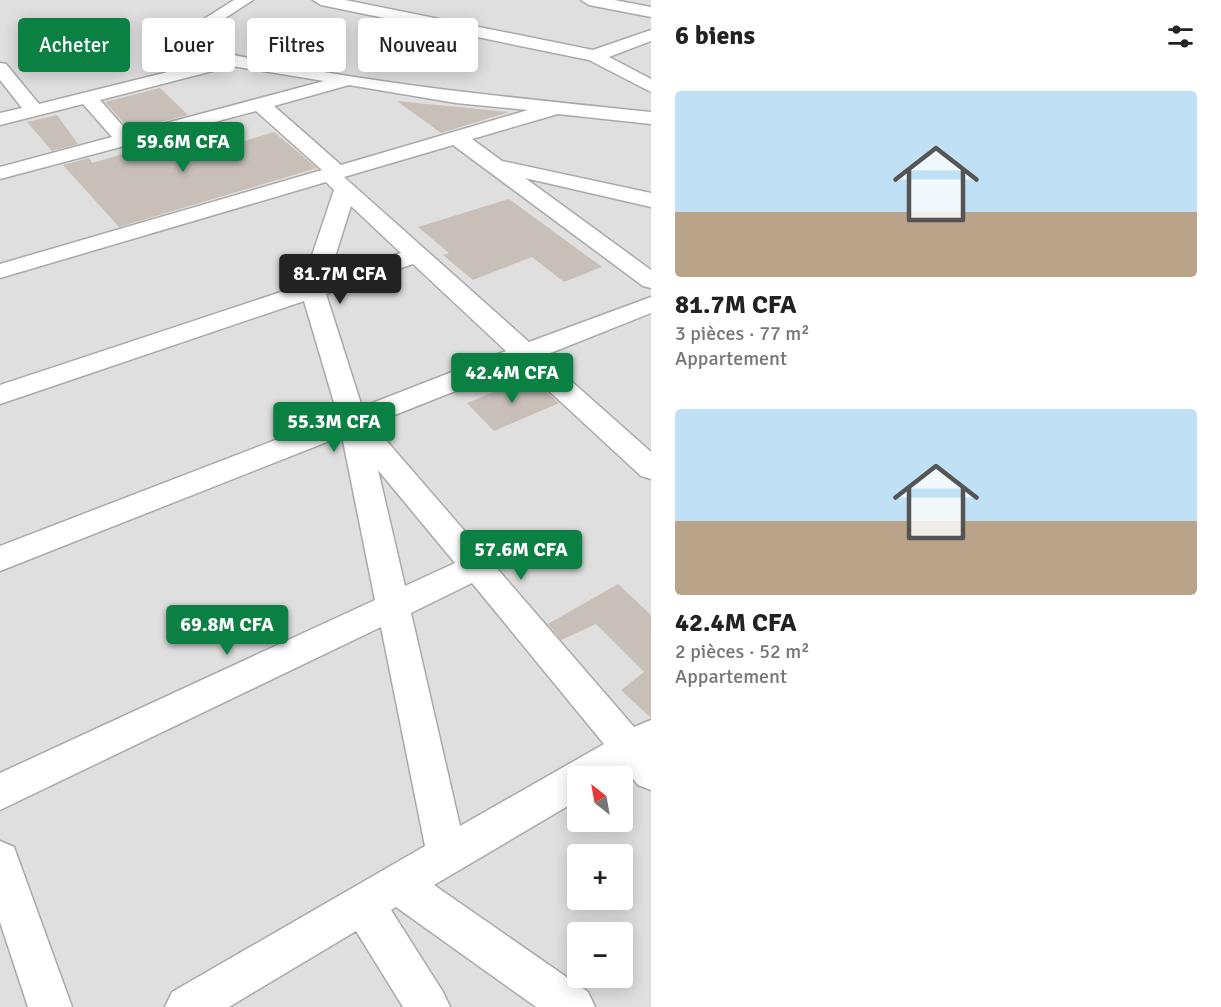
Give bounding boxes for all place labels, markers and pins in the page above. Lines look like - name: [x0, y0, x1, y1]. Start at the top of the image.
- pin: 59.6M CFA: [114, 122, 252, 173]
- pin: 81.7M CFA: [271, 254, 409, 305]
- pin: 42.4M CFA: [443, 353, 581, 404]
- pin: 55.3M CFA: [265, 402, 403, 453]
- pin: 57.6M CFA: [452, 530, 590, 581]
- pin: 69.8M CFA: [158, 605, 296, 656]

